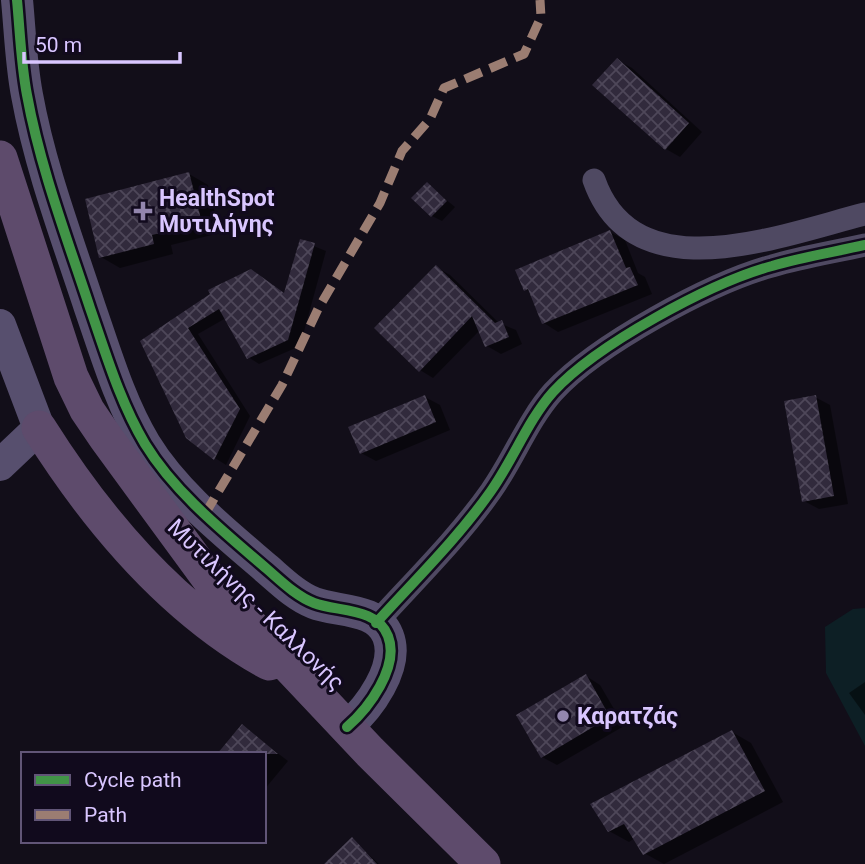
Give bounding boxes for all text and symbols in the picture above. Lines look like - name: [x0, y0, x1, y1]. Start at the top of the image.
- scale bar: [24, 21, 180, 65]
- text: 50 m: [35, 33, 82, 57]
- place label: HealthSpot Μυτιλήνης: [159, 185, 275, 238]
- marker: HealthSpot Μυτιλήνης: [133, 201, 153, 221]
- street label: Μυτιλήνης - Καλλονής: [162, 514, 350, 696]
- place label: Καρατζάς: [577, 703, 678, 730]
- marker: Καρατζάς: [555, 708, 571, 724]
- legend: [21, 752, 266, 843]
- text: Cycle path: [84, 768, 182, 792]
- text: Path: [84, 803, 127, 827]

